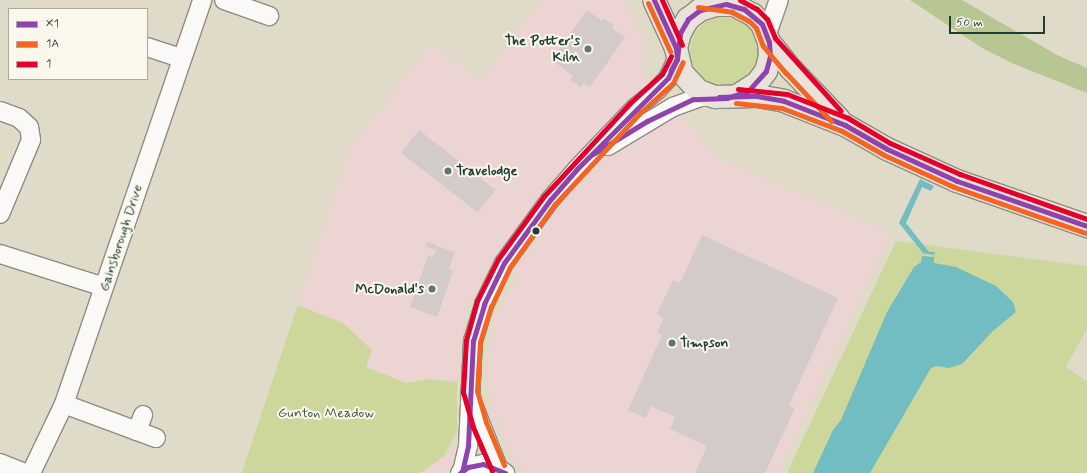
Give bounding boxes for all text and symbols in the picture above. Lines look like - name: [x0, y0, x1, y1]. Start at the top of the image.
- legend: [8, 8, 148, 80]
- scale bar: [951, 8, 1047, 34]
- text: 50 m: [956, 15, 983, 31]
- text: X1: [46, 16, 59, 32]
- place label: The Potter's Kiln: [507, 33, 580, 66]
- text: 1A: [46, 36, 59, 52]
- marker: The Potter's Kiln: [583, 44, 593, 54]
- text: 1: [46, 56, 51, 72]
- place label: Travelodge: [456, 163, 517, 179]
- marker: Travelodge: [443, 166, 453, 176]
- street label: Gainsborough Drive: [96, 183, 146, 293]
- unlabelled marker: [531, 226, 541, 236]
- place label: McDonald's: [355, 281, 424, 297]
- marker: McDonald's: [427, 284, 437, 294]
- place label: Timpson: [680, 335, 728, 351]
- marker: Timpson: [667, 338, 677, 348]
- park label: Gunton Meadow: [278, 405, 374, 421]

